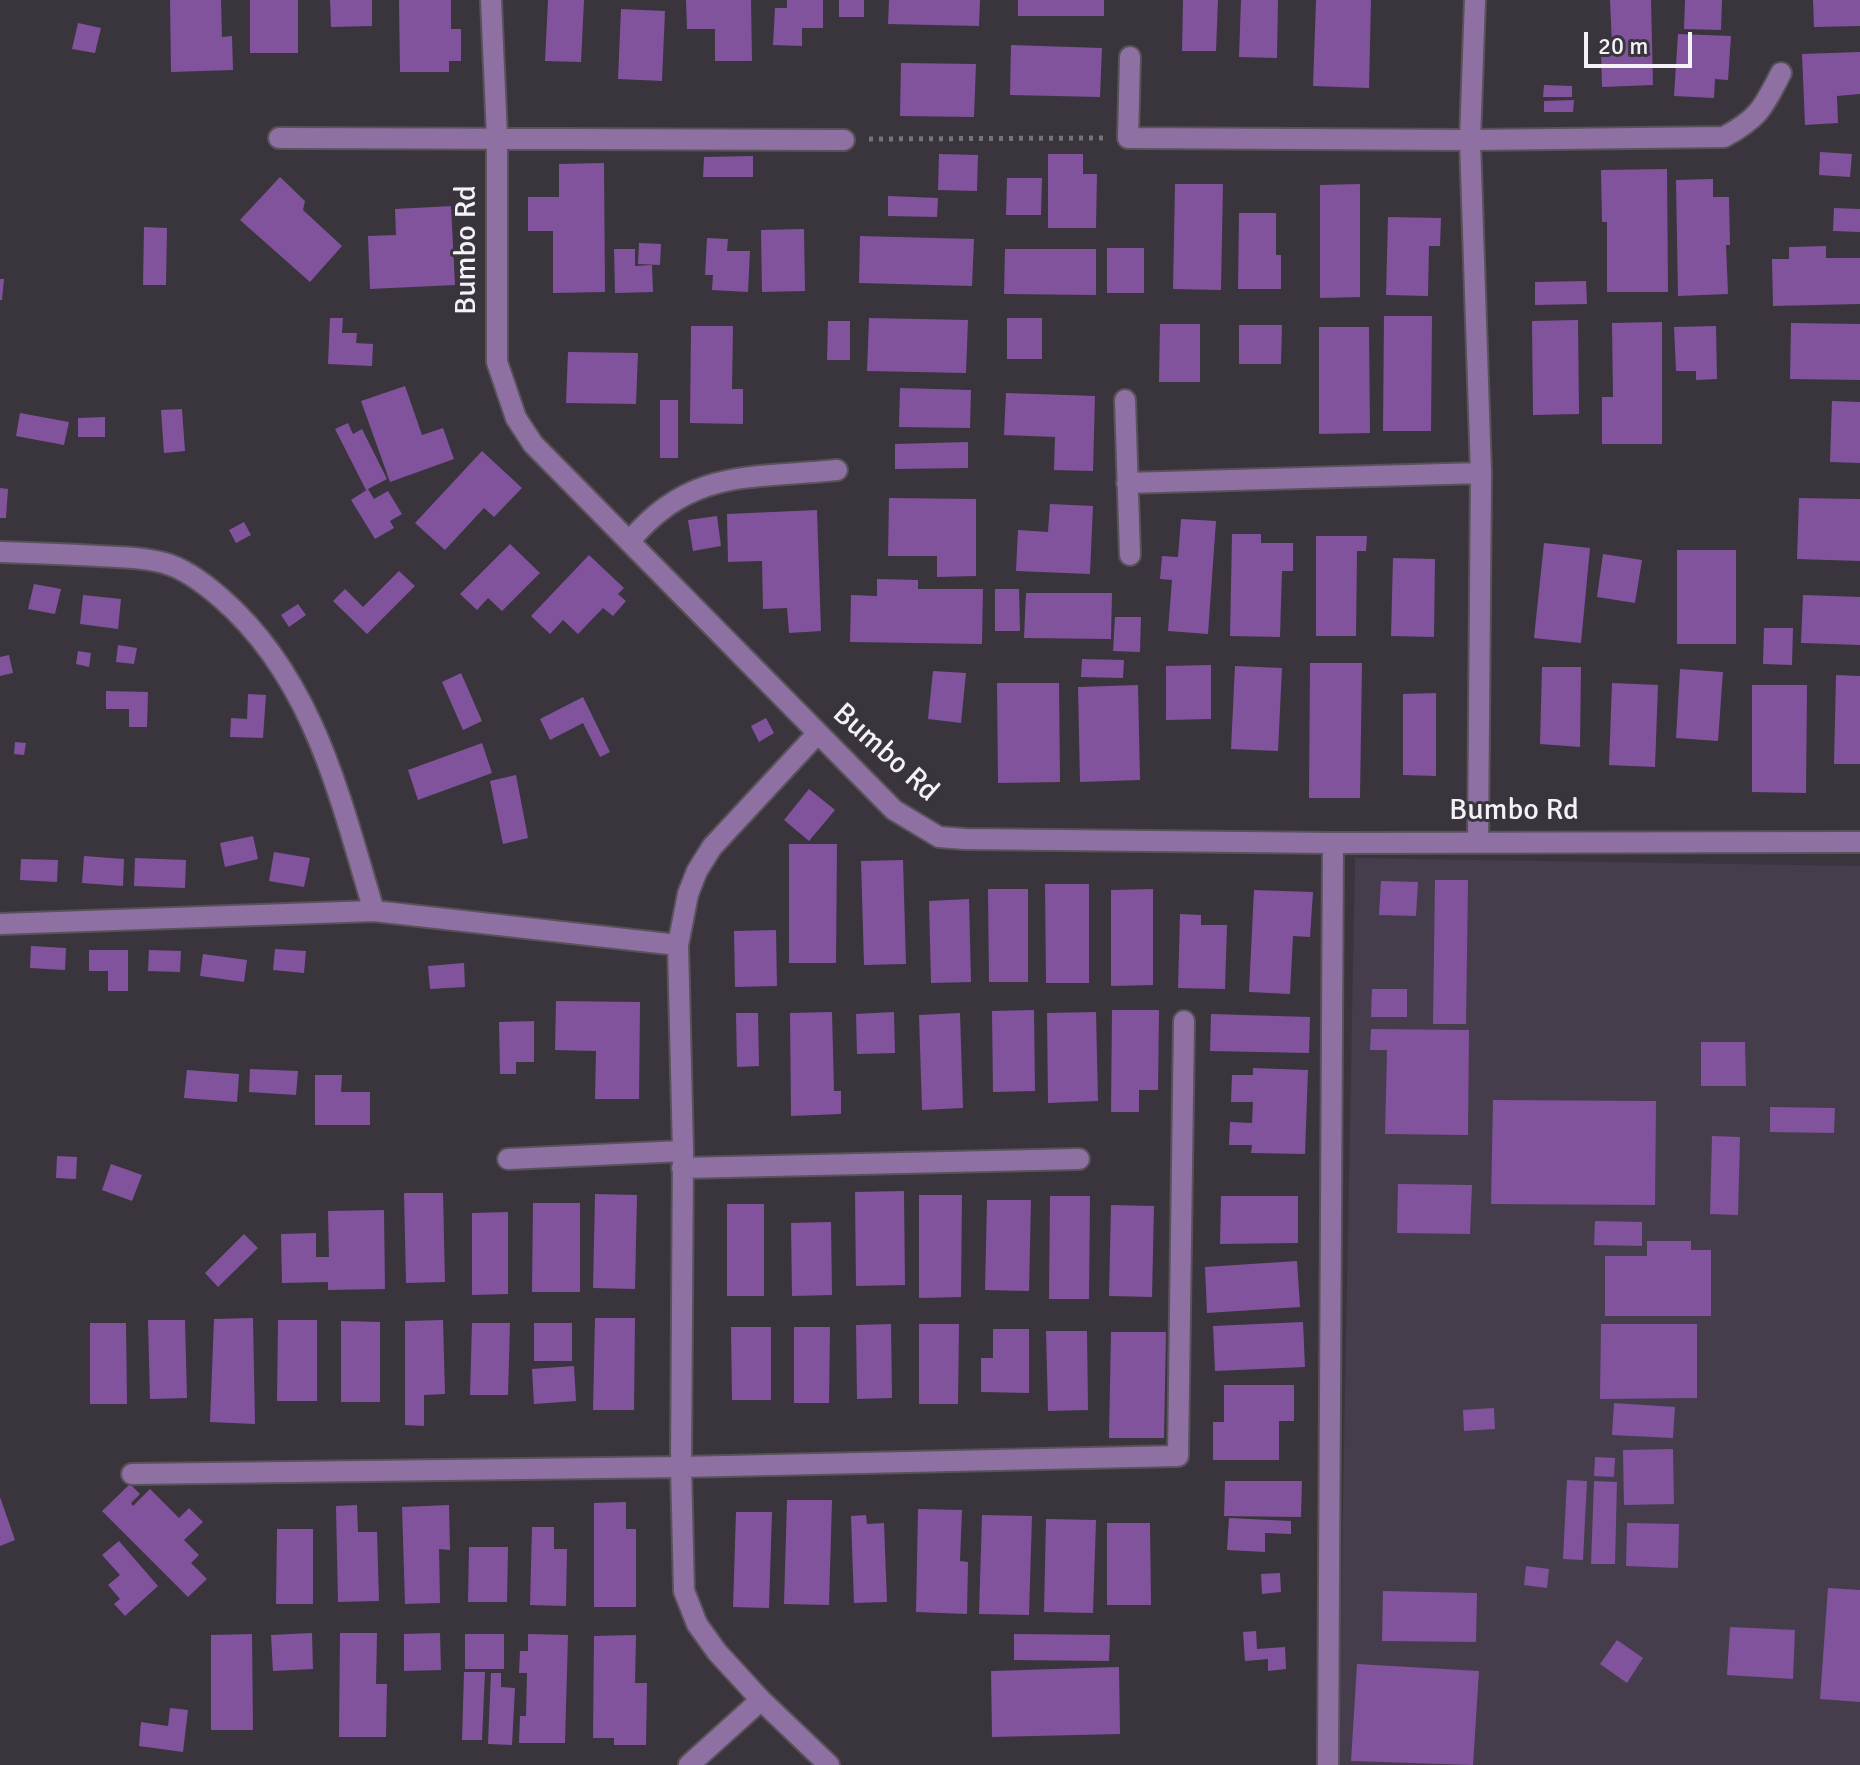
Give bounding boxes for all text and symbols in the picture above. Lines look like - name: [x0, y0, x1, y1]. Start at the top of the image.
- scale bar: [1588, 16, 1696, 66]
- text: 20 m: [1598, 31, 1648, 61]
- street label: Bumbo Rd: [449, 185, 485, 315]
- street label: Bumbo Rd: [825, 696, 945, 810]
- street label: Bumbo Rd: [1449, 793, 1579, 829]

